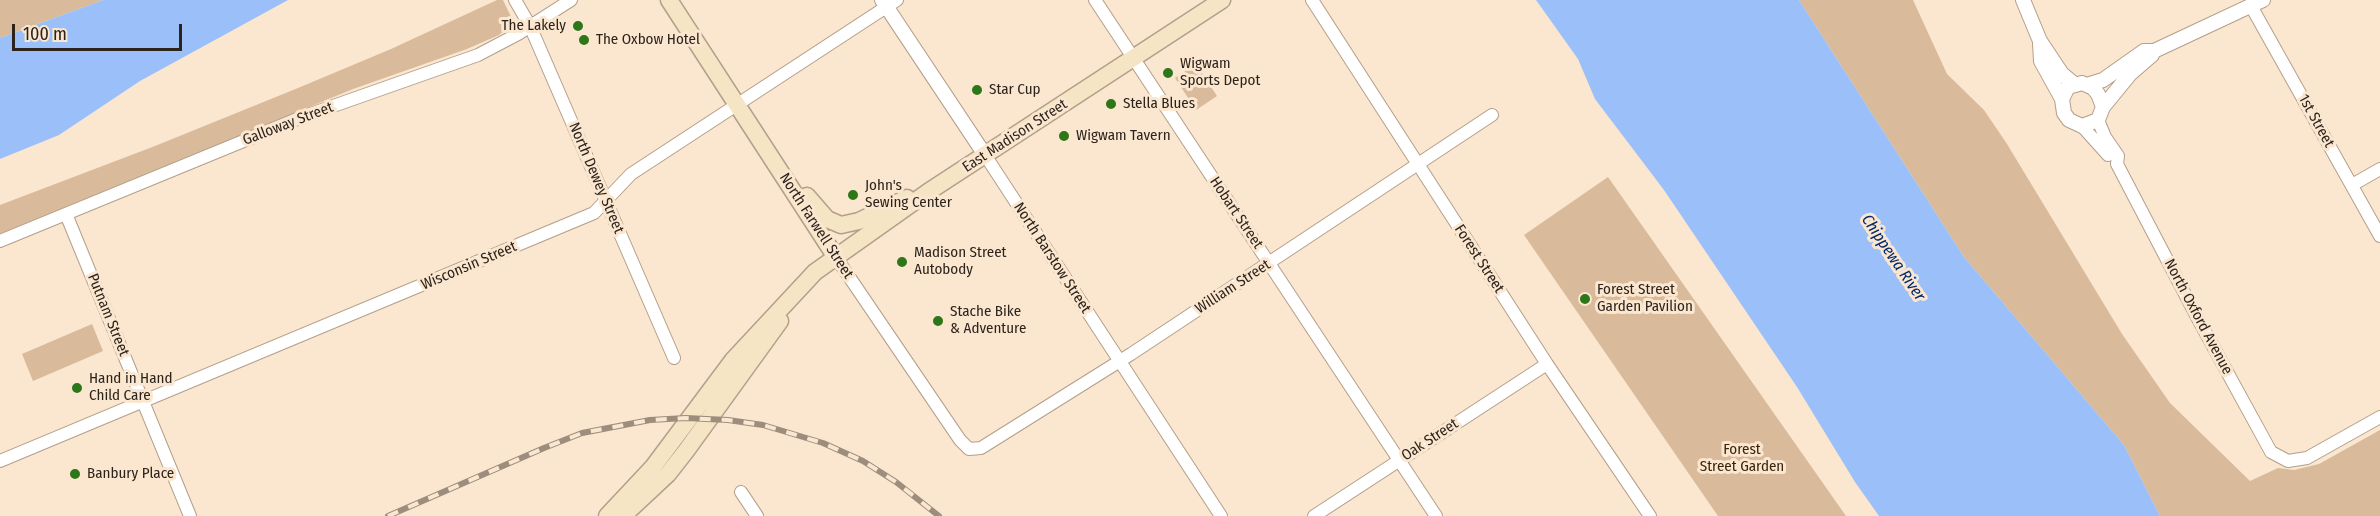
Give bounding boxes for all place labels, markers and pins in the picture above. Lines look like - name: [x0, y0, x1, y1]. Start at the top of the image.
- place label: The Lakely: [502, 17, 566, 35]
- marker: The Lakely: [571, 19, 585, 33]
- place label: The Oxbow Hotel: [596, 31, 700, 49]
- marker: The Oxbow Hotel: [577, 33, 591, 47]
- place label: Wigwam Sports Depot: [1180, 55, 1260, 90]
- marker: Wigwam Sports Depot: [1161, 66, 1175, 80]
- place label: Star Cup: [989, 81, 1041, 99]
- marker: Star Cup: [970, 83, 984, 97]
- place label: Stella Blues: [1123, 95, 1195, 113]
- marker: Stella Blues: [1104, 97, 1118, 111]
- place label: Wigwam Tavern: [1076, 127, 1171, 145]
- marker: Wigwam Tavern: [1057, 129, 1071, 143]
- place label: John's Sewing Center: [865, 177, 952, 212]
- marker: John's Sewing Center: [846, 188, 860, 202]
- place label: Madison Street Autobody: [914, 244, 1006, 279]
- marker: Madison Street Autobody: [895, 255, 909, 269]
- place label: Forest Street Garden Pavilion: [1597, 281, 1693, 316]
- marker: Forest Street Garden Pavilion: [1578, 292, 1592, 306]
- place label: Stache Bike & Adventure: [950, 303, 1026, 338]
- marker: Stache Bike & Adventure: [931, 314, 945, 328]
- place label: Hand in Hand Child Care: [89, 370, 173, 405]
- marker: Hand in Hand Child Care: [70, 381, 84, 395]
- place label: Banbury Place: [87, 465, 174, 483]
- marker: Banbury Place: [68, 467, 82, 481]

